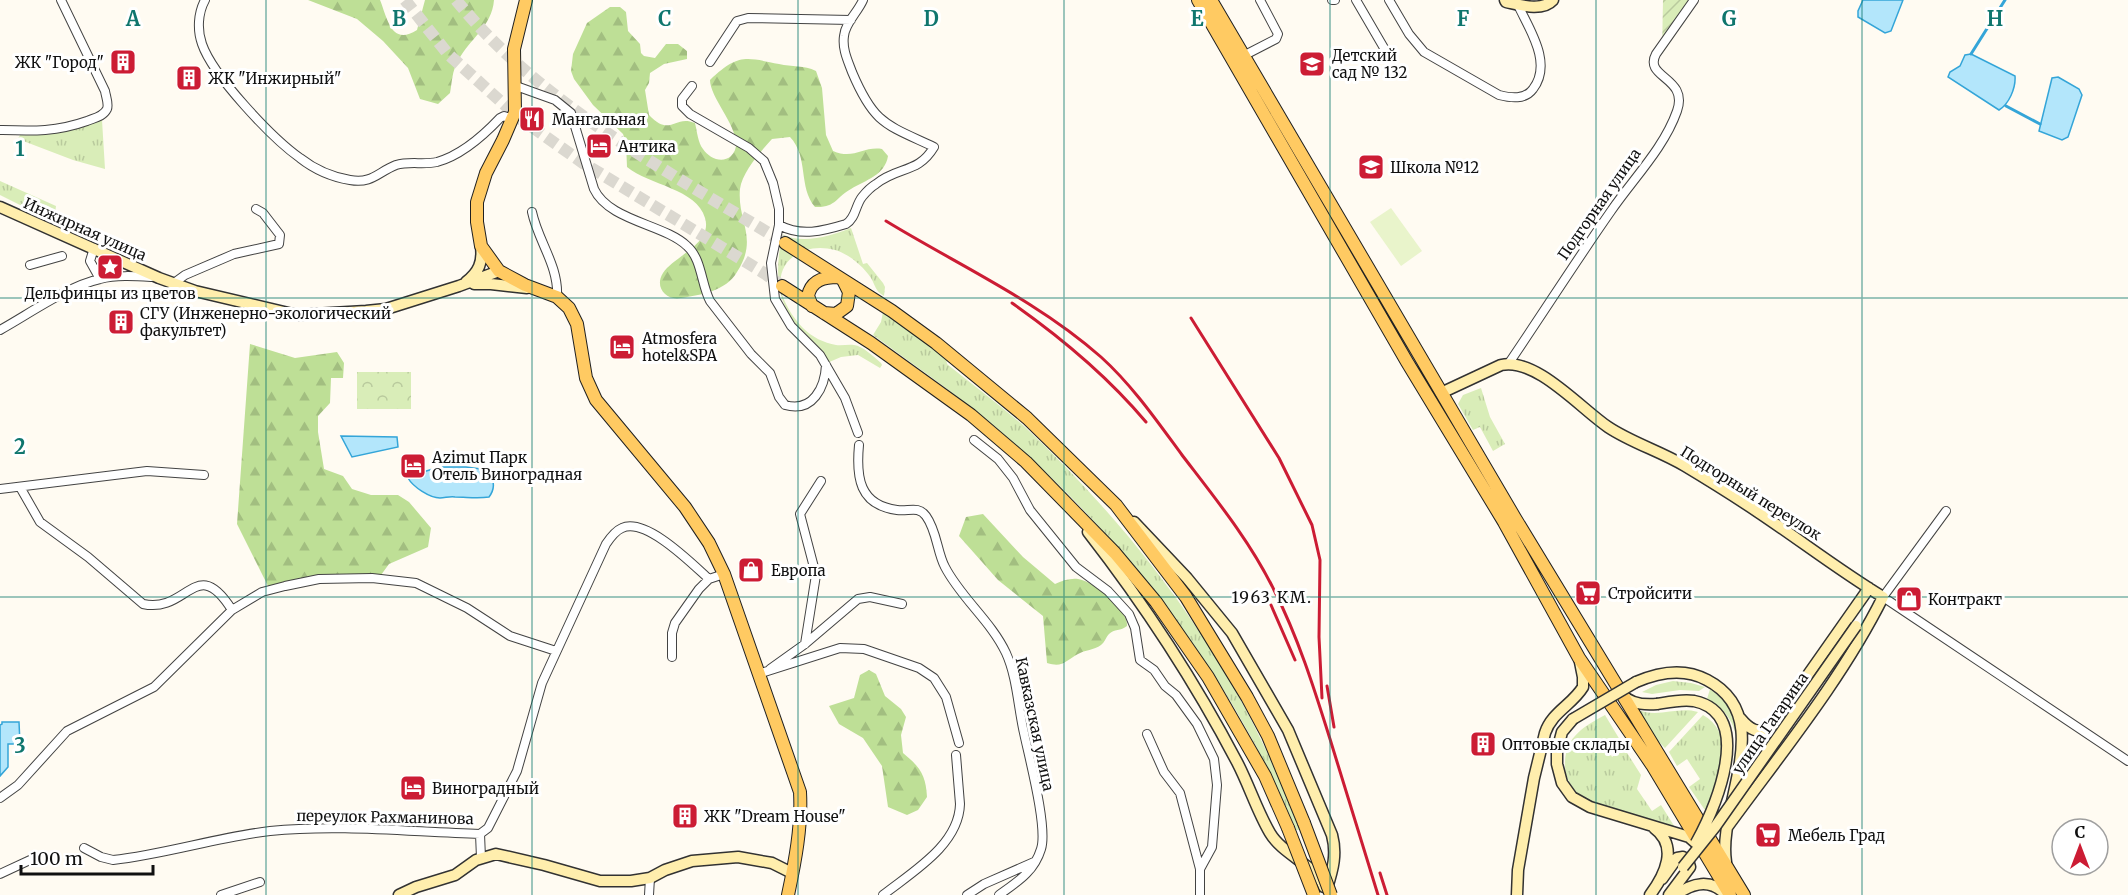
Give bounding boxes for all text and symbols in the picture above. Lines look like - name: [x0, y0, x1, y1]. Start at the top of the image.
- text: A: [125, 6, 141, 31]
- text: B: [392, 6, 406, 31]
- text: C: [658, 6, 672, 31]
- text: D: [923, 6, 939, 31]
- text: E: [1190, 6, 1204, 31]
- text: F: [1457, 6, 1470, 31]
- text: G: [1722, 6, 1737, 31]
- text: H: [1987, 6, 2003, 31]
- place label: Детский сад № 132: [1332, 46, 1407, 82]
- building icon: ЖК "Город": [108, 47, 138, 77]
- school or university icon: Детский сад № 132: [1297, 49, 1327, 79]
- place label: ЖК "Город": [15, 53, 104, 72]
- building icon: ЖК "Инжирный": [174, 63, 204, 93]
- place label: ЖК "Инжирный": [208, 69, 341, 88]
- restaurant icon: Мангальная: [517, 104, 547, 134]
- place label: Мангальная: [552, 110, 646, 129]
- hotel icon: Антика: [584, 131, 614, 161]
- text: 1: [15, 136, 25, 161]
- place label: Антика: [617, 137, 676, 156]
- street label: Подгорная улица: [1553, 145, 1645, 263]
- school or university icon: Школа №12: [1356, 152, 1386, 182]
- place label: Школа №12: [1390, 158, 1479, 177]
- street label: Инжирная улица: [21, 193, 149, 265]
- place icon: Дельфинцы из цветов: [95, 252, 125, 282]
- place label: Дельфинцы из цветов: [25, 284, 196, 303]
- place label: СГУ (Инженерно-экологический факультет): [140, 304, 391, 340]
- building icon: СГУ (Инженерно-экологический факультет): [106, 307, 136, 337]
- place label: Atmosfera hotel&SPA: [641, 329, 717, 365]
- hotel icon: Atmosfera hotel&SPA: [607, 332, 637, 362]
- text: 2: [14, 434, 26, 459]
- street label: Подгорный переулок: [1677, 442, 1825, 544]
- place label: Azimut Парк Отель Виноградная: [431, 448, 582, 484]
- hotel icon: Azimut Парк Отель Виноградная: [398, 451, 428, 481]
- shop icon: Европа: [736, 555, 766, 585]
- place label: Европа: [771, 561, 826, 580]
- supermarket icon: Стройсити: [1573, 578, 1603, 608]
- place label: Стройсити: [1608, 584, 1692, 603]
- shop icon: Контракт: [1894, 584, 1924, 614]
- district label: 1963 КМ.: [1231, 587, 1313, 607]
- place label: Контракт: [1928, 590, 2002, 609]
- street label: Кавказская улица: [1012, 655, 1058, 793]
- street label: улица Гагарина: [1728, 669, 1812, 777]
- building icon: Оптовые склады: [1468, 729, 1498, 759]
- text: 3: [14, 733, 26, 758]
- place label: Оптовые склады: [1502, 735, 1630, 754]
- hotel icon: Виноградный: [398, 773, 428, 803]
- place label: Виноградный: [432, 779, 539, 798]
- building icon: ЖК "Dream House": [670, 801, 700, 831]
- street label: переулок Рахманинова: [296, 806, 474, 828]
- place label: ЖК "Dream House": [704, 807, 846, 826]
- north arrow: [2050, 817, 2110, 877]
- supermarket icon: Мебель Град: [1753, 820, 1783, 850]
- text: С: [2075, 822, 2085, 842]
- place label: Мебель Град: [1788, 826, 1885, 845]
- scale bar: [21, 838, 153, 876]
- text: 100 m: [30, 847, 83, 870]

